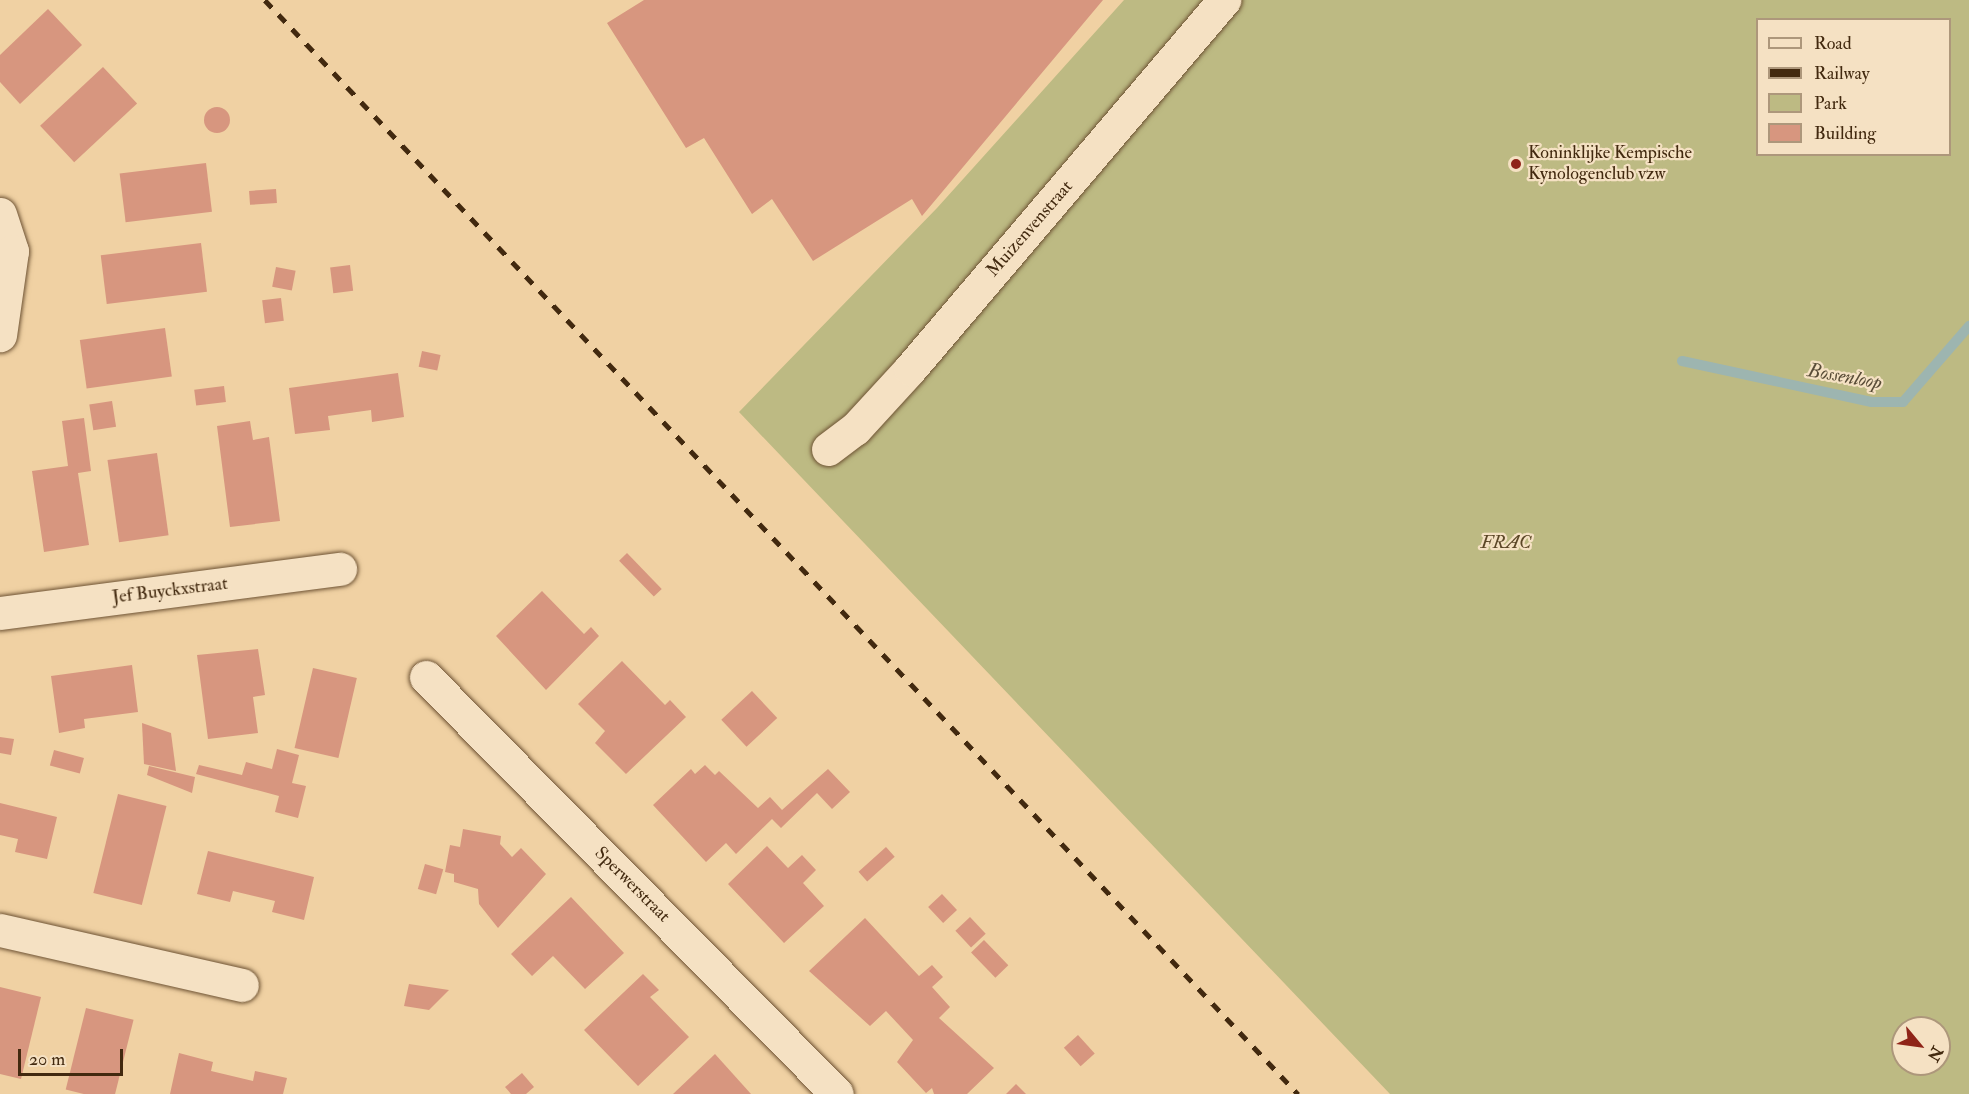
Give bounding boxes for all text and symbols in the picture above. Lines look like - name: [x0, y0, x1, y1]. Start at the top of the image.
- legend: [1756, 18, 1951, 156]
- text: Road: [1814, 32, 1852, 55]
- text: Railway: [1814, 62, 1870, 85]
- text: Park: [1814, 92, 1847, 115]
- text: Building: [1814, 122, 1876, 145]
- place label: Koninklijke Kempische Kynologenclub vzw: [1528, 143, 1692, 186]
- marker: Koninklijke Kempische Kynologenclub vzw: [1509, 157, 1523, 171]
- street label: Muizenvenstraat: [982, 177, 1078, 281]
- water label: Bossenloop: [1806, 358, 1884, 394]
- park label: FRAC: [1481, 532, 1531, 554]
- street label: Jef Buyckxstraat: [111, 573, 229, 609]
- street label: Sperwerstraat: [590, 843, 674, 927]
- north arrow: [1891, 1016, 1951, 1076]
- scale bar: [21, 1037, 126, 1075]
- text: N: [1923, 1043, 1947, 1065]
- text: 20 m: [29, 1048, 65, 1071]

